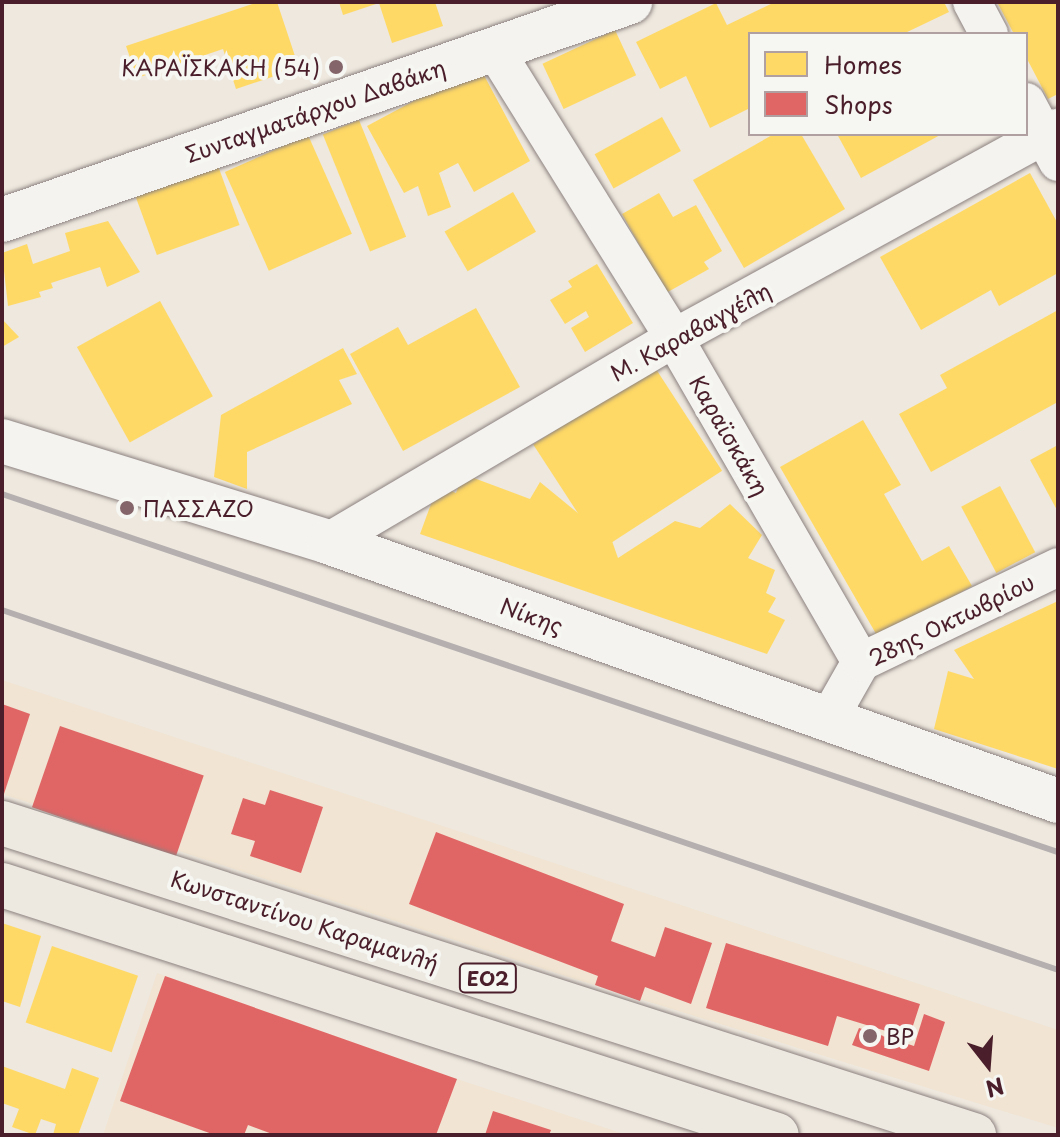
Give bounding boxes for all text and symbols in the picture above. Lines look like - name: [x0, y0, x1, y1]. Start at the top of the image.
- legend: [748, 32, 1028, 136]
- text: Homes: [824, 46, 902, 82]
- street label: Συνταγματάρχου Δαβάκη: [182, 53, 448, 167]
- place label: ΚΑΡΑΪΣΚΑΚΗ (54): [121, 54, 320, 80]
- marker: ΚΑΡΑΪΣΚΑΚΗ (54): [327, 58, 345, 76]
- text: Shops: [824, 86, 893, 122]
- street label: Μ. Καραβαγγέλη: [605, 276, 775, 386]
- street label: Καραϊσκάκη: [685, 370, 775, 500]
- place label: ΠΑΣΣΑΖΟ: [143, 495, 254, 521]
- marker: ΠΑΣΣΑΖΟ: [118, 499, 136, 517]
- street label: 28ης Οκτωβρίου: [864, 567, 1038, 671]
- street label: Νίκης: [497, 592, 567, 638]
- street label: Κωνσταντίνου Καραμανλή: [168, 864, 442, 976]
- road number: ΕΟ2: [458, 962, 518, 994]
- place label: BP: [886, 1023, 914, 1049]
- north arrow: [948, 1025, 1028, 1105]
- marker: BP: [861, 1027, 879, 1045]
- text: N: [982, 1070, 1008, 1107]

